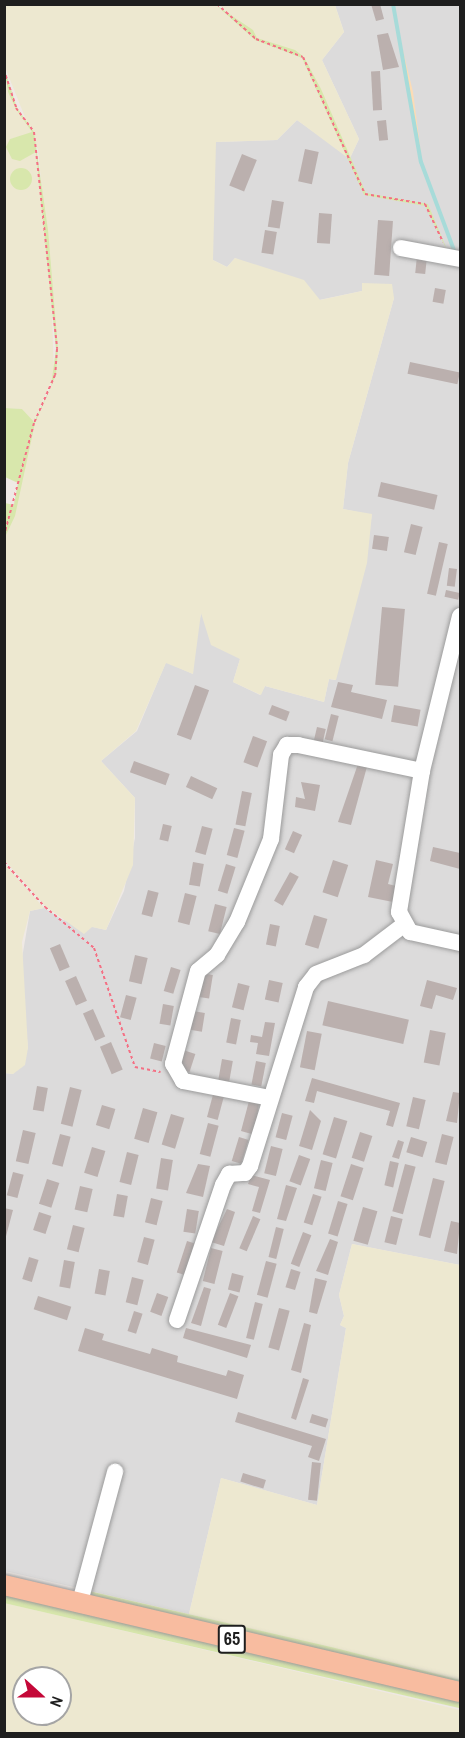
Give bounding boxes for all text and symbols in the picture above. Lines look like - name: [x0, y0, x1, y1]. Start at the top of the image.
- road number: 65: [217, 1624, 247, 1654]
- north arrow: [12, 1666, 72, 1726]
- text: N: [45, 1693, 69, 1710]

